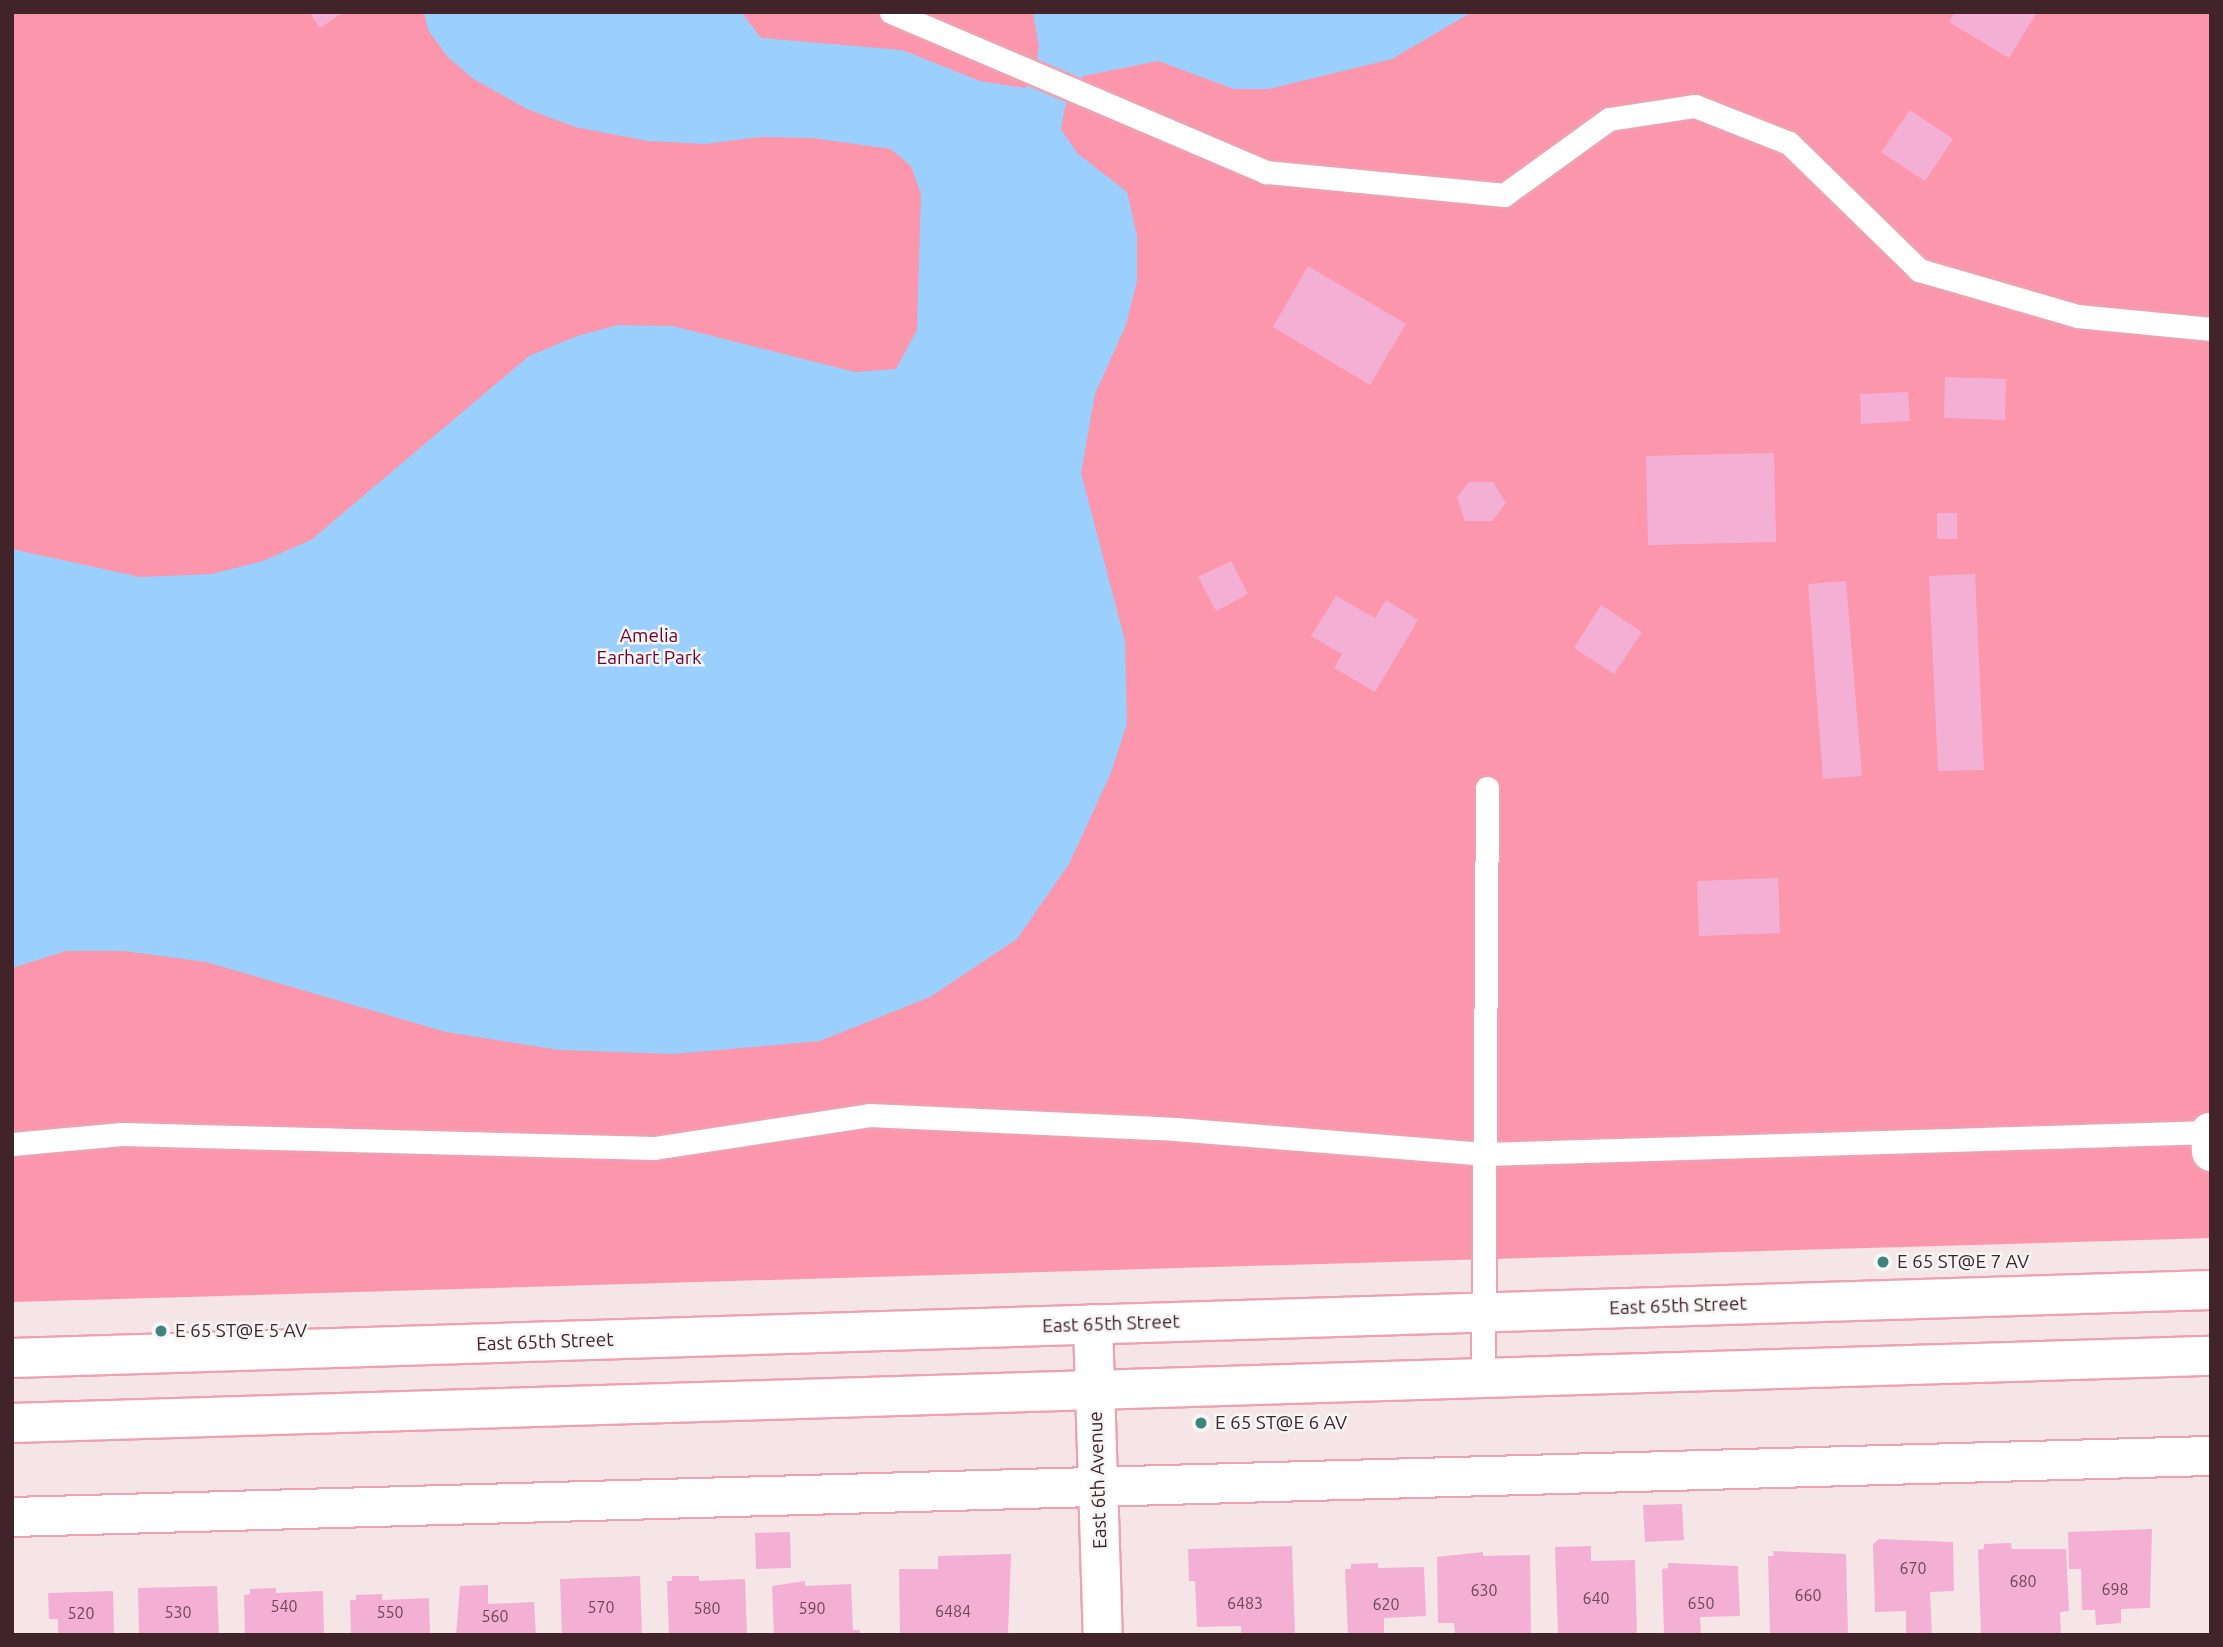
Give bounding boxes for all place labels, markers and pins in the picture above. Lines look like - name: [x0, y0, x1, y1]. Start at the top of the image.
- place label: E 65 ST@E 7 AV: [1897, 1251, 2029, 1273]
- marker: E 65 ST@E 7 AV: [1875, 1254, 1891, 1270]
- place label: E 65 ST@E 5 AV: [175, 1320, 307, 1342]
- marker: E 65 ST@E 5 AV: [153, 1323, 169, 1339]
- place label: E 65 ST@E 6 AV: [1215, 1412, 1347, 1434]
- marker: E 65 ST@E 6 AV: [1193, 1415, 1209, 1431]

